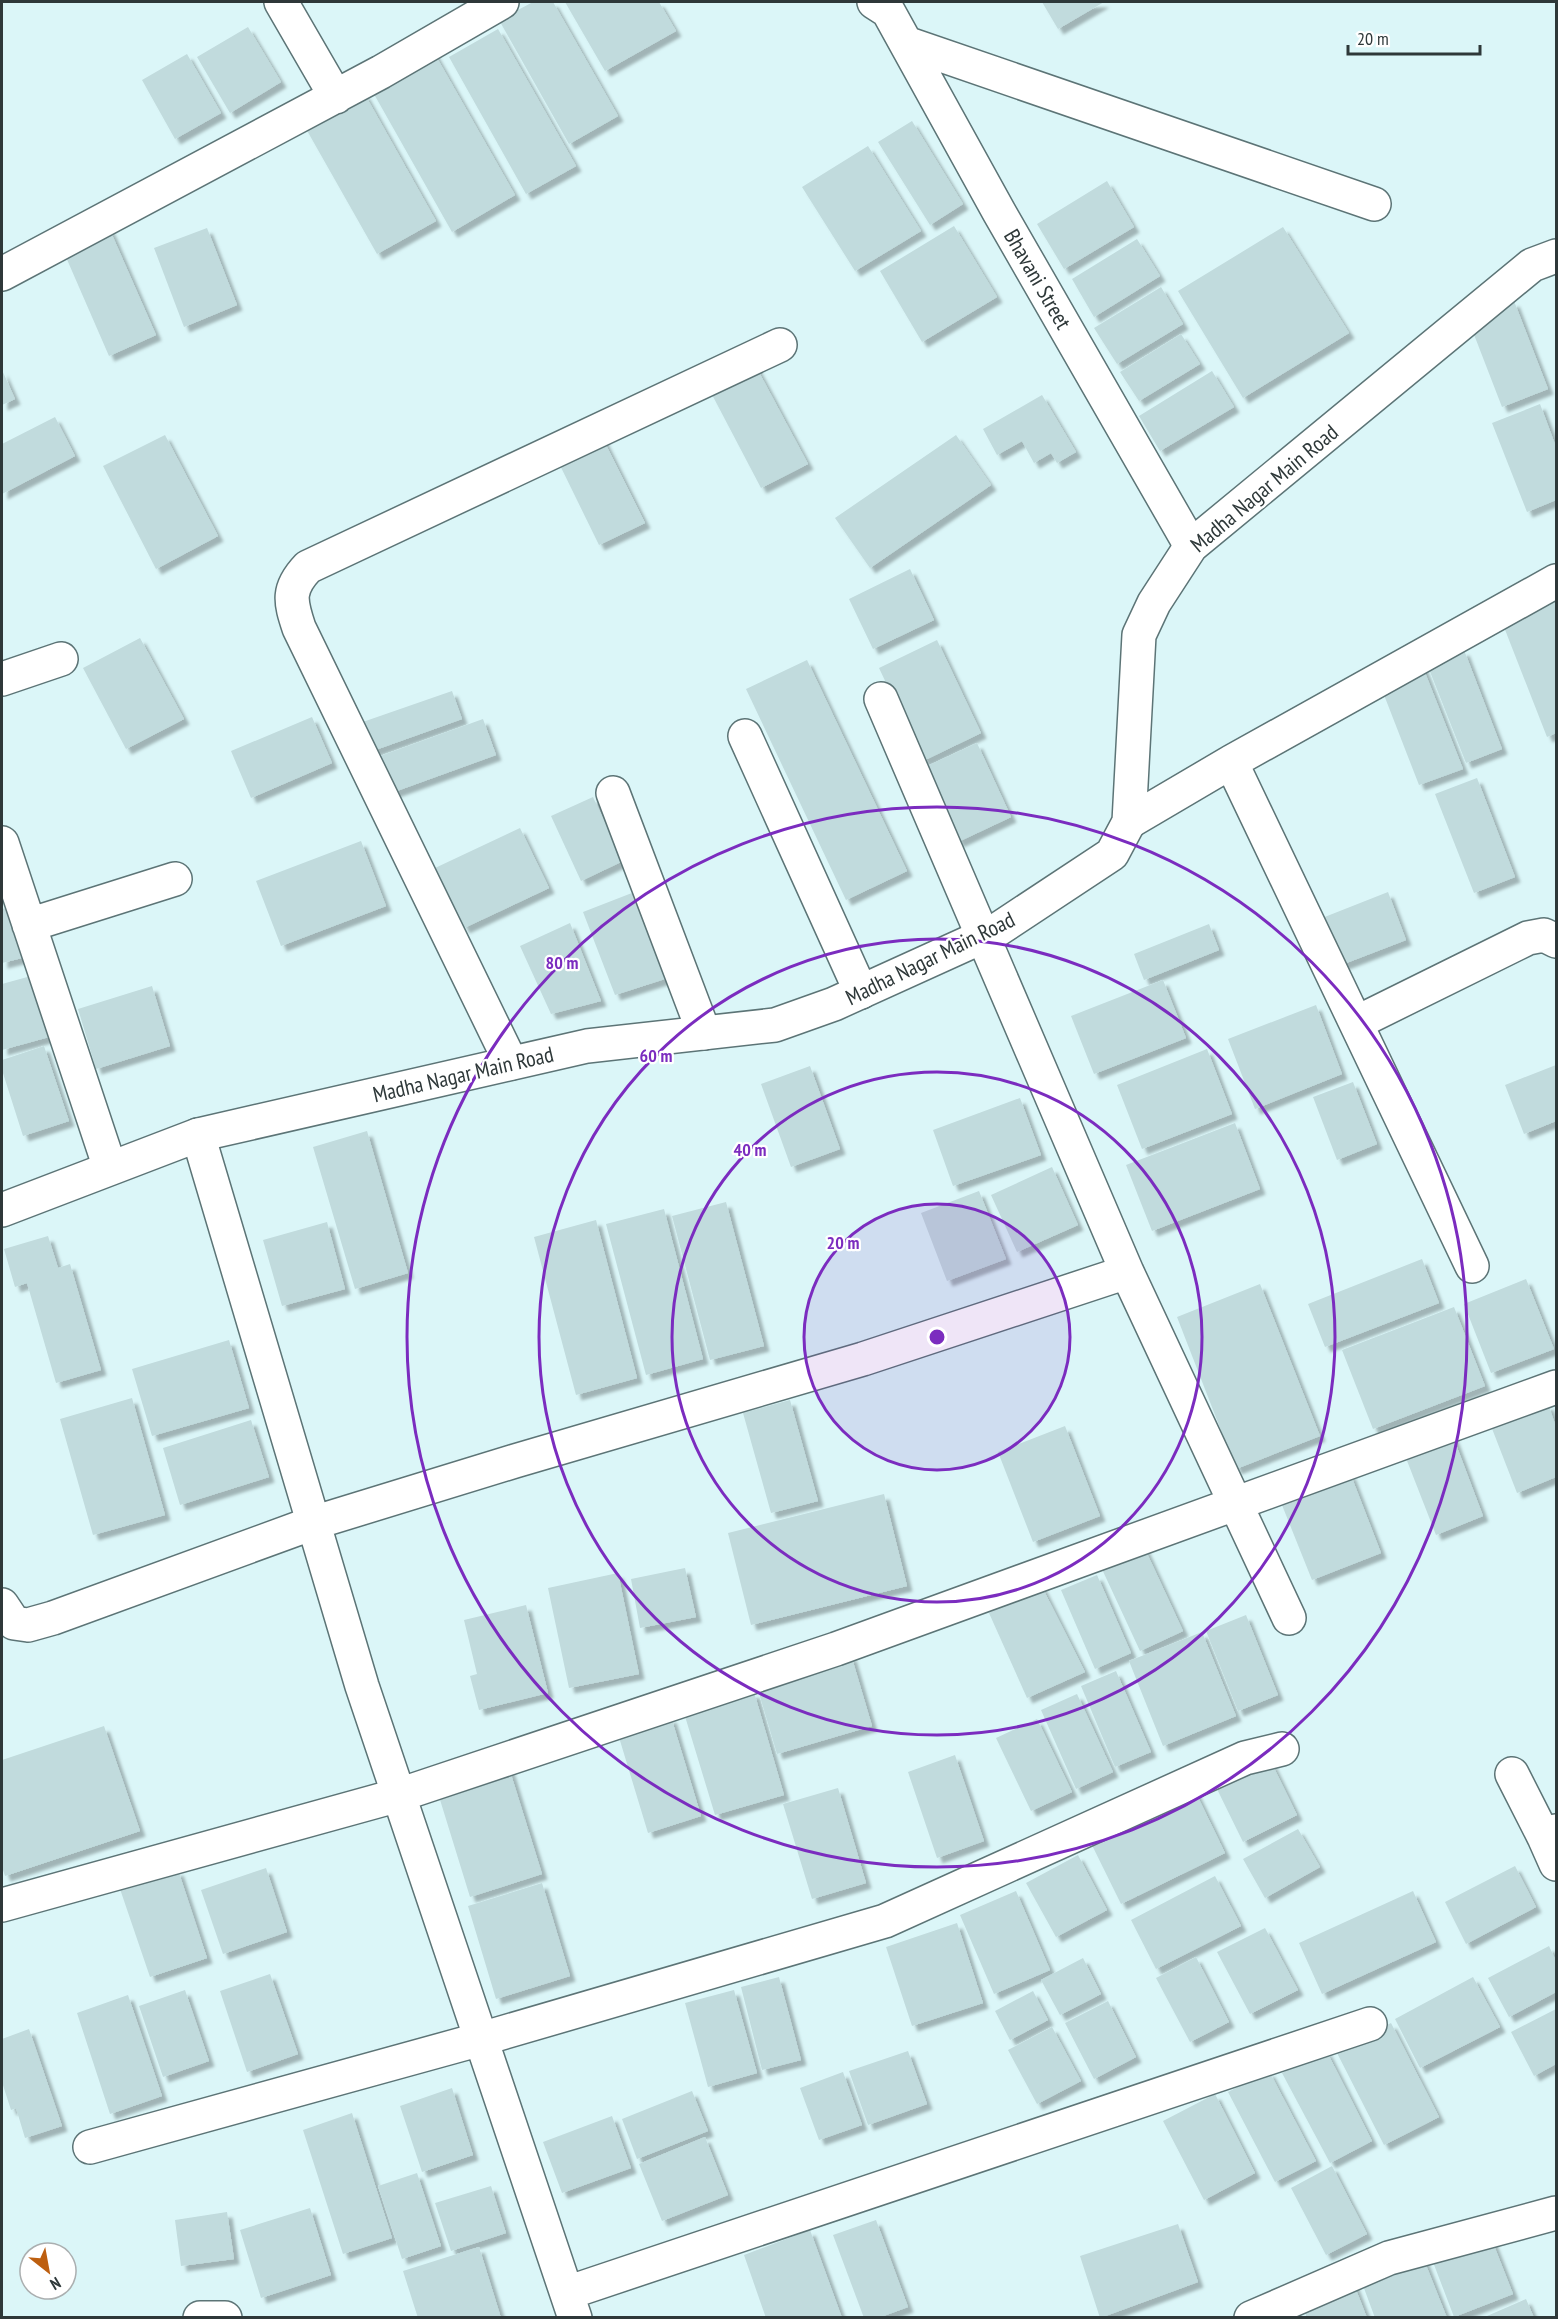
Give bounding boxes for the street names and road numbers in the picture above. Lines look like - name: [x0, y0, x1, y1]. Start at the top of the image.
- street label: Bhavani Street: [998, 224, 1078, 334]
- street label: Madha Nagar Main Road: [1184, 418, 1344, 558]
- street label: Madha Nagar Main Road: [841, 905, 1019, 1011]
- street label: Madha Nagar Main Road: [370, 1040, 556, 1108]

